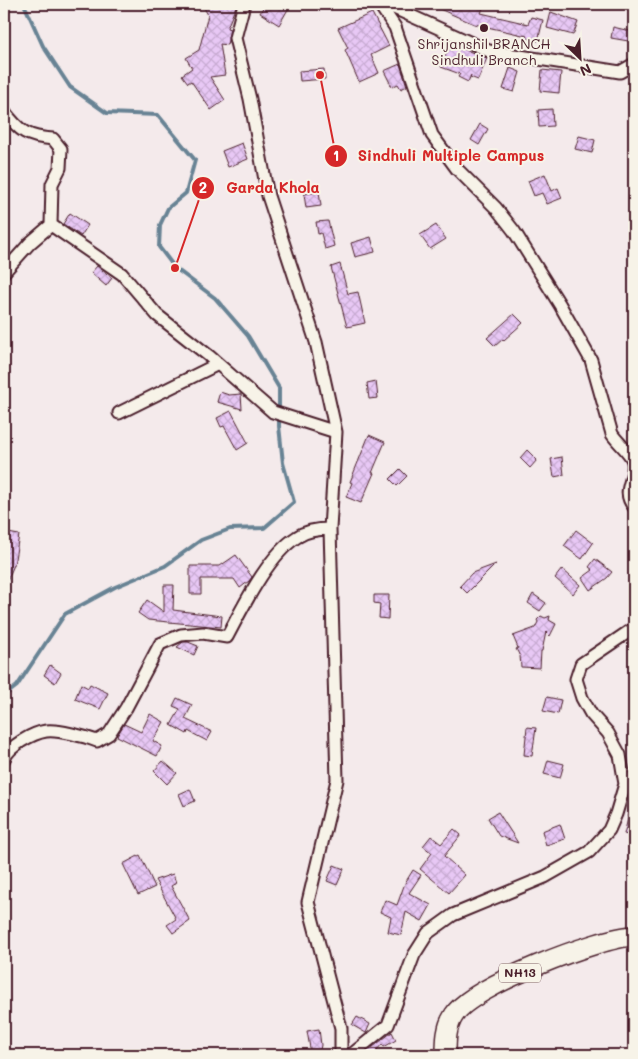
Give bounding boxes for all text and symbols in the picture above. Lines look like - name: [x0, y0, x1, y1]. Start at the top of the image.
- marker: Shrijanshil BRANCH Sindhuli Branch: [478, 22, 490, 34]
- north arrow: [556, 32, 606, 82]
- place label: Shrijanshil BRANCH Sindhuli Branch: [418, 34, 550, 69]
- text: N: [577, 59, 595, 81]
- callout: Sindhuli Multiple Campus: [323, 141, 555, 171]
- text: 1: [333, 145, 339, 165]
- text: Sindhuli Multiple Campus: [358, 145, 544, 165]
- callout: Garda Khola: [191, 173, 330, 203]
- text: 2: [199, 177, 207, 197]
- text: Garda Khola: [226, 177, 320, 197]
- road number: NH13: [499, 964, 541, 982]

